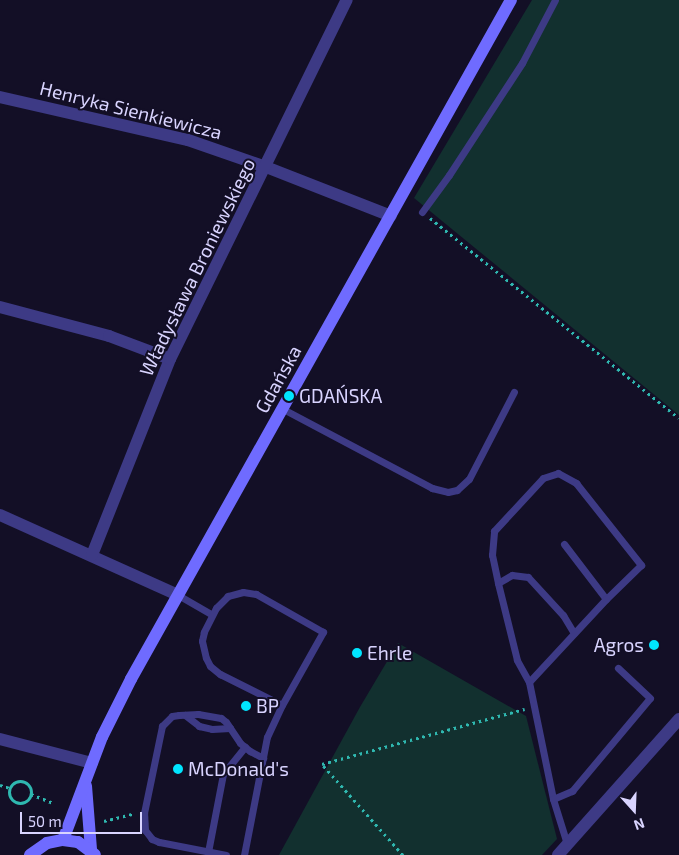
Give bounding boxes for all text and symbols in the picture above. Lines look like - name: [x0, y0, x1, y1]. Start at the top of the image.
- street label: Henryka Sienkiewicza: [38, 76, 224, 144]
- street label: Władysława Broniewskiego: [134, 154, 260, 380]
- street label: Gdańska: [250, 341, 306, 417]
- place label: GDAŃSKA: [299, 385, 382, 407]
- marker: GDAŃSKA: [283, 390, 295, 402]
- place label: Agros: [594, 634, 644, 656]
- marker: Agros: [648, 639, 660, 651]
- place label: Ehrle: [367, 642, 412, 664]
- marker: Ehrle: [351, 647, 363, 659]
- place label: BP: [256, 695, 279, 717]
- marker: BP: [240, 700, 252, 712]
- place label: McDonald's: [188, 758, 289, 780]
- marker: McDonald's: [172, 763, 184, 775]
- north arrow: [609, 785, 659, 835]
- scale bar: [22, 802, 145, 834]
- text: 50 m: [28, 812, 62, 830]
- text: N: [632, 815, 647, 834]

